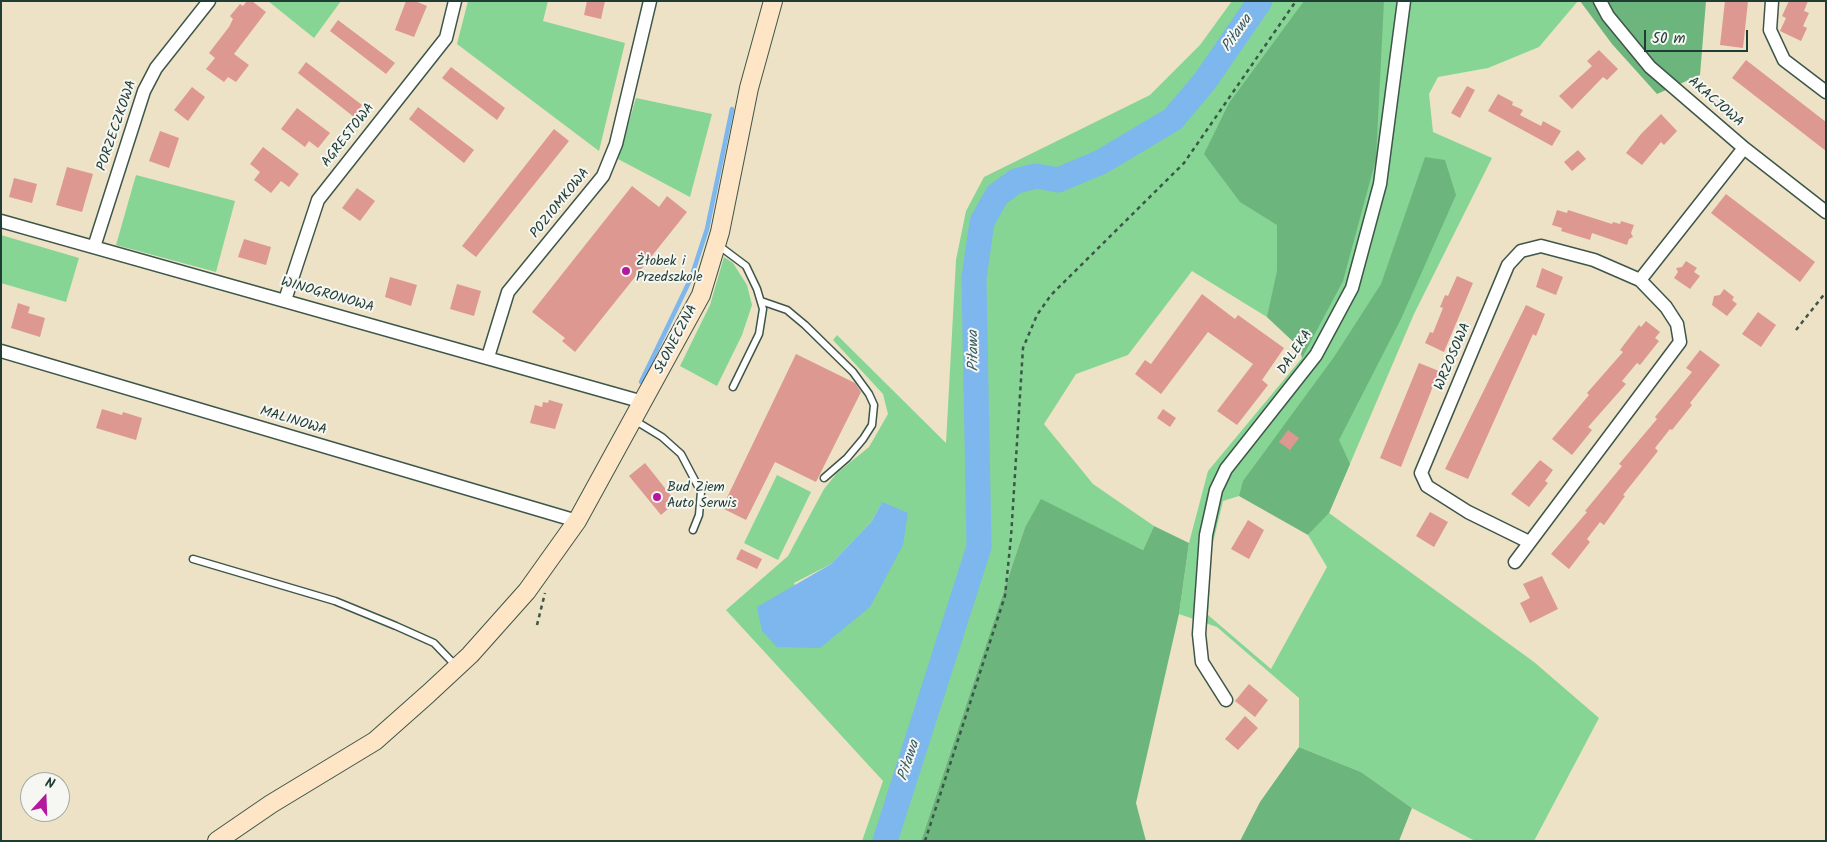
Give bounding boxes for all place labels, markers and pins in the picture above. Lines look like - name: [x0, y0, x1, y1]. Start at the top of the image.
- place label: Żłobek i Przedszkole: [636, 255, 702, 288]
- marker: Żłobek i Przedszkole: [620, 265, 632, 277]
- place label: Bud Ziem Auto Serwis: [667, 481, 737, 514]
- marker: Bud Ziem Auto Serwis: [651, 491, 663, 503]

